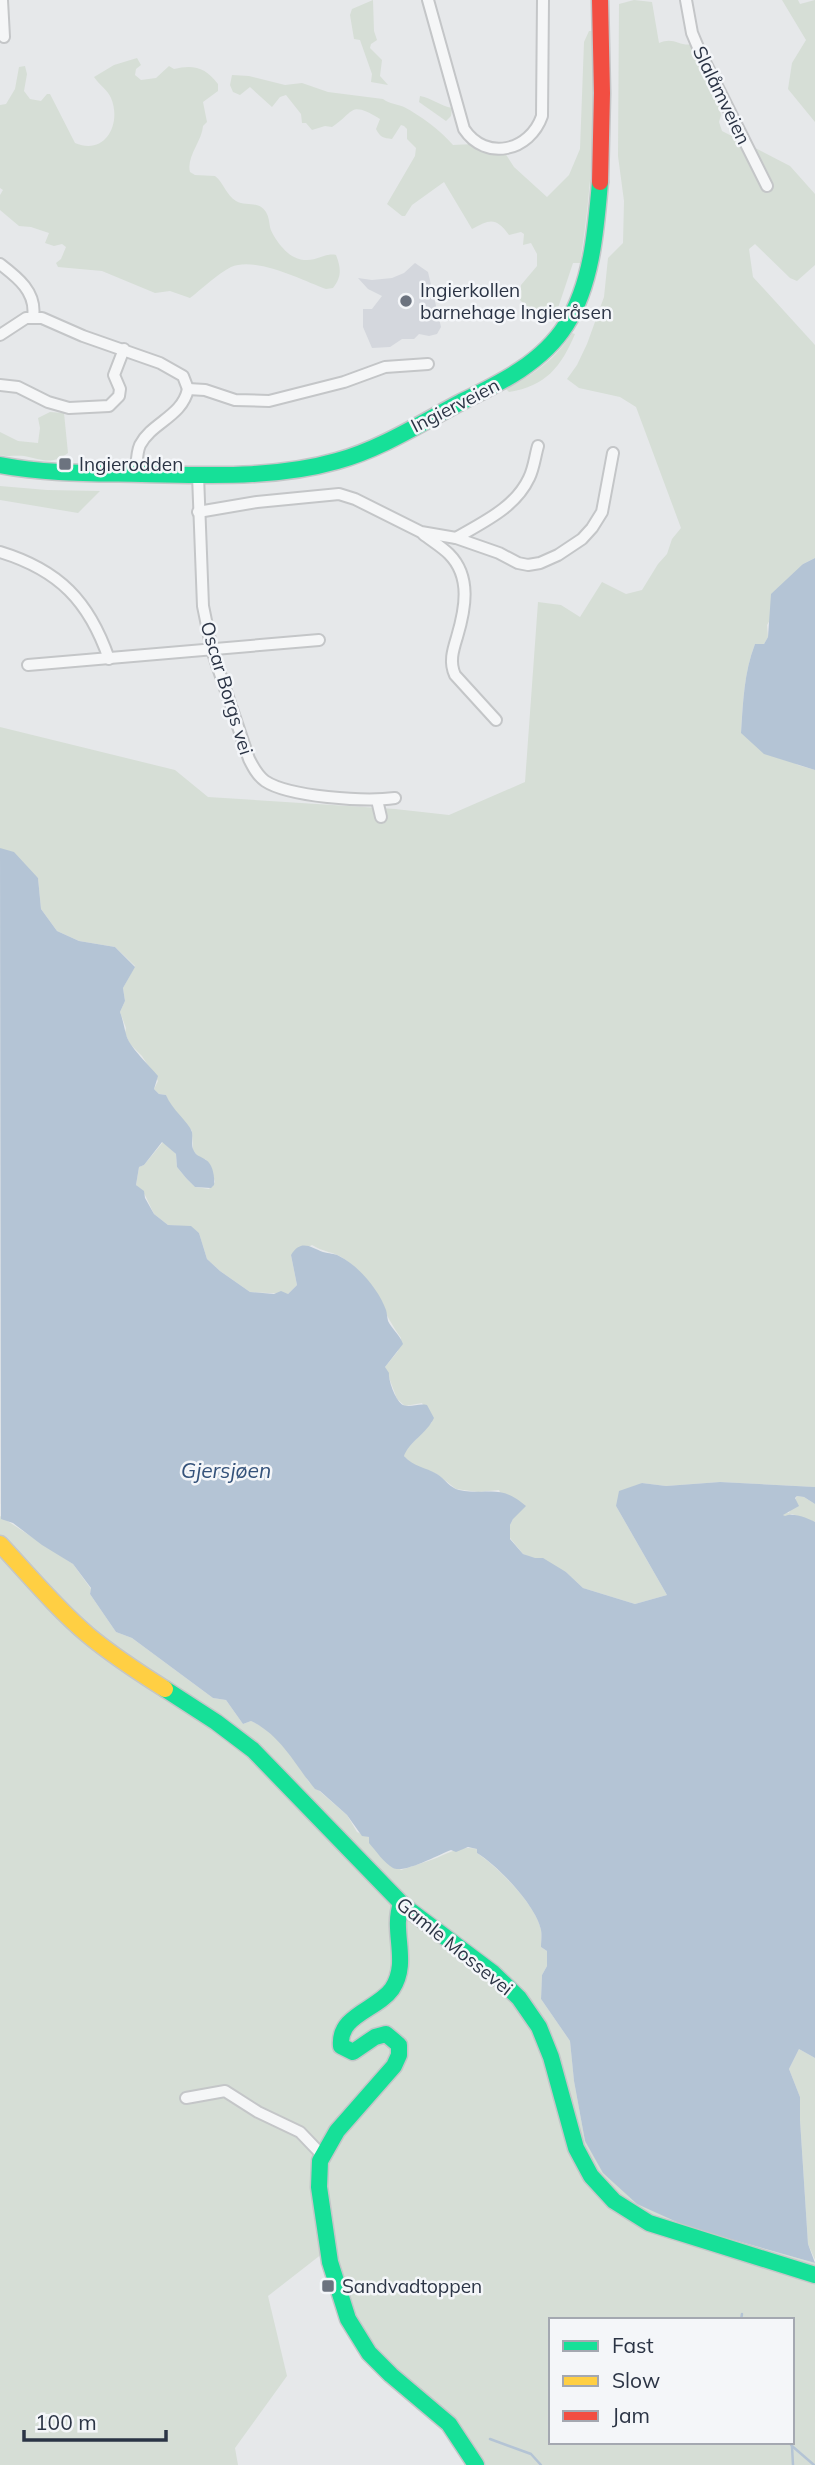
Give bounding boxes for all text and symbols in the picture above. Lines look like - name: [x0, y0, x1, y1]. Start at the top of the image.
- street label: Slalåmveien: [688, 42, 756, 148]
- place label: Ingierkollen barnehage Ingieråsen: [420, 278, 612, 324]
- marker: Ingierkollen barnehage Ingieråsen: [398, 293, 414, 309]
- street label: Ingierveien: [407, 372, 503, 438]
- place label: Ingierodden: [79, 452, 183, 476]
- marker: Ingierodden: [57, 456, 73, 472]
- street label: Oscar Borgs vei: [195, 619, 259, 757]
- water label: Gjersjøen: [181, 1457, 271, 1483]
- street label: Gamle Mossevei: [392, 1892, 518, 2000]
- place label: Sandvadtoppen: [342, 2274, 482, 2298]
- marker: Sandvadtoppen: [320, 2278, 336, 2294]
- legend: [549, 2318, 794, 2444]
- text: Fast: [612, 2332, 654, 2358]
- text: Slow: [612, 2367, 660, 2393]
- scale bar: [24, 2398, 166, 2442]
- text: Jam: [612, 2402, 650, 2428]
- text: 100 m: [35, 2409, 97, 2435]

